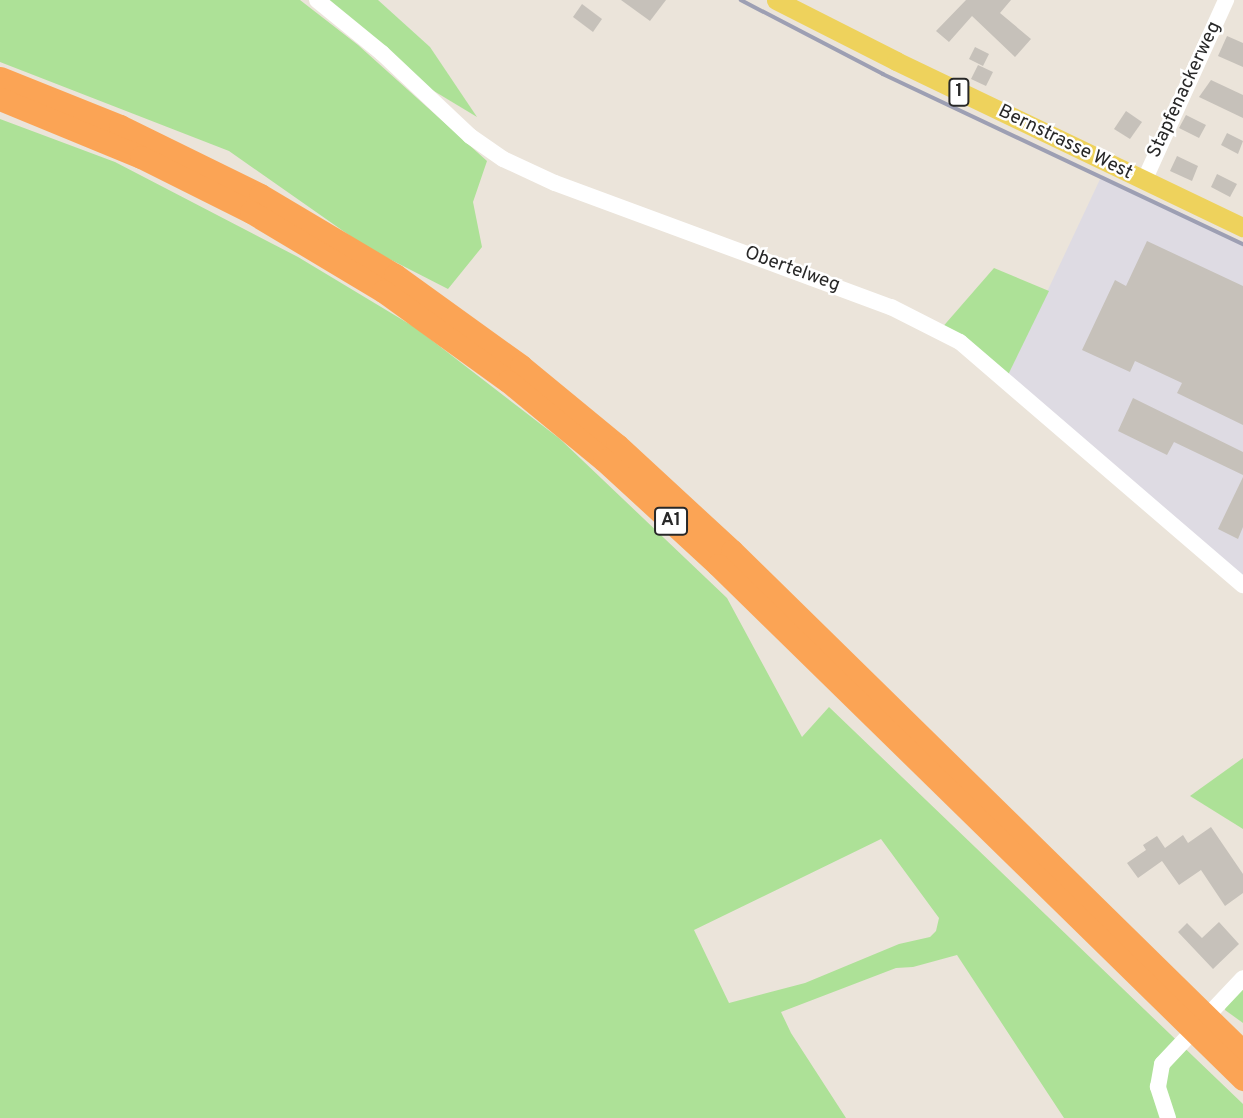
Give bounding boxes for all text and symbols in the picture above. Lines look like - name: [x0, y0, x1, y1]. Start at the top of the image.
- street label: Stapfenackerweg: [1143, 18, 1227, 162]
- road number: 1: [947, 78, 971, 106]
- street label: Bernstrasse West: [994, 101, 1136, 185]
- street label: Obertelweg: [741, 242, 843, 298]
- road number: A1: [654, 506, 688, 536]

